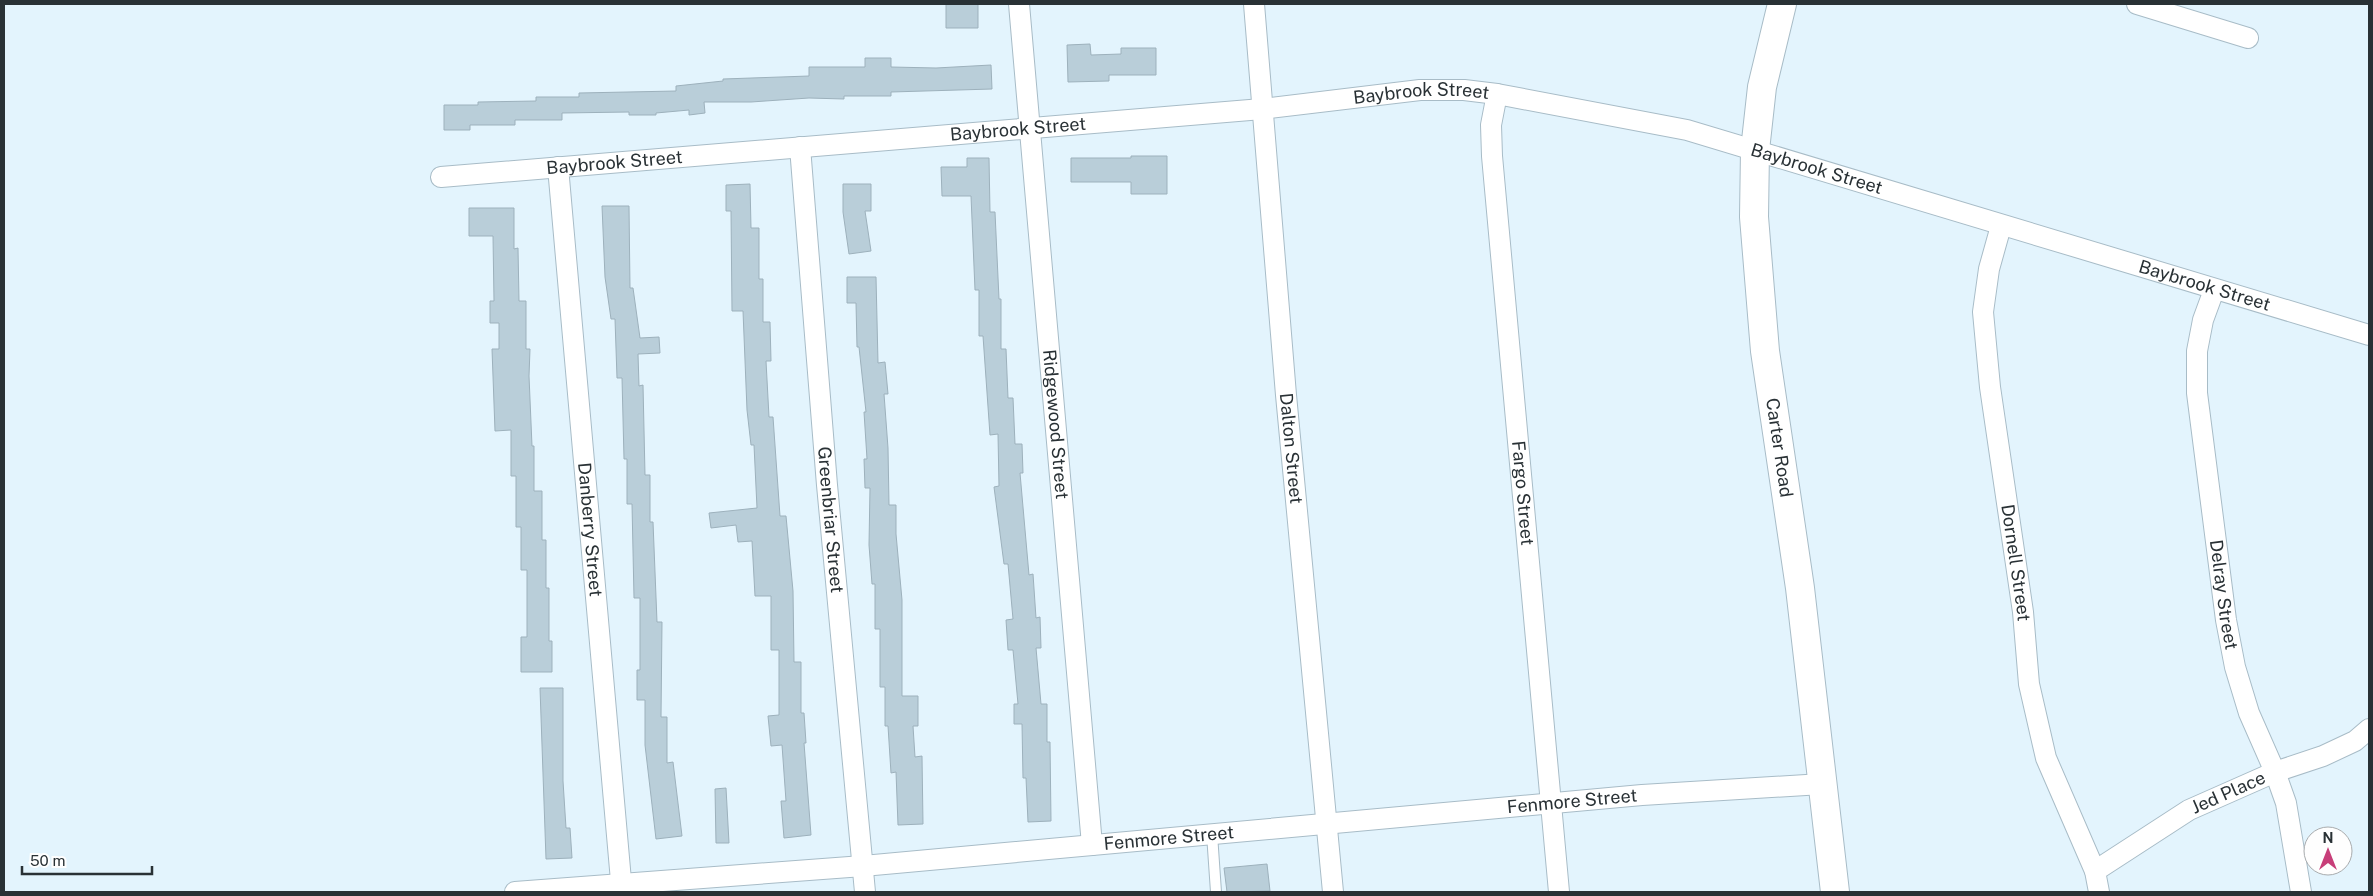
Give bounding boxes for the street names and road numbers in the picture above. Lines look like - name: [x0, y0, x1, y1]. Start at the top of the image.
- street label: Baybrook Street: [1352, 79, 1490, 108]
- street label: Baybrook Street: [949, 113, 1087, 145]
- street label: Baybrook Street: [1748, 139, 1885, 198]
- street label: Baybrook Street: [545, 146, 683, 178]
- street label: Baybrook Street: [2136, 255, 2273, 315]
- street label: Ridgewood Street: [1039, 349, 1073, 500]
- street label: Dalton Street: [1276, 392, 1307, 505]
- street label: Carter Road: [1762, 397, 1797, 499]
- street label: Fargo Street: [1508, 440, 1538, 546]
- street label: Greenbriar Street: [814, 446, 848, 594]
- street label: Danberry Street: [574, 462, 607, 598]
- street label: Dornell Street: [1997, 503, 2035, 622]
- street label: Delray Street: [2206, 538, 2242, 651]
- street label: Jed Place: [2188, 767, 2268, 818]
- street label: Fenmore Street: [1506, 784, 1638, 817]
- street label: Fenmore Street: [1103, 821, 1235, 854]

